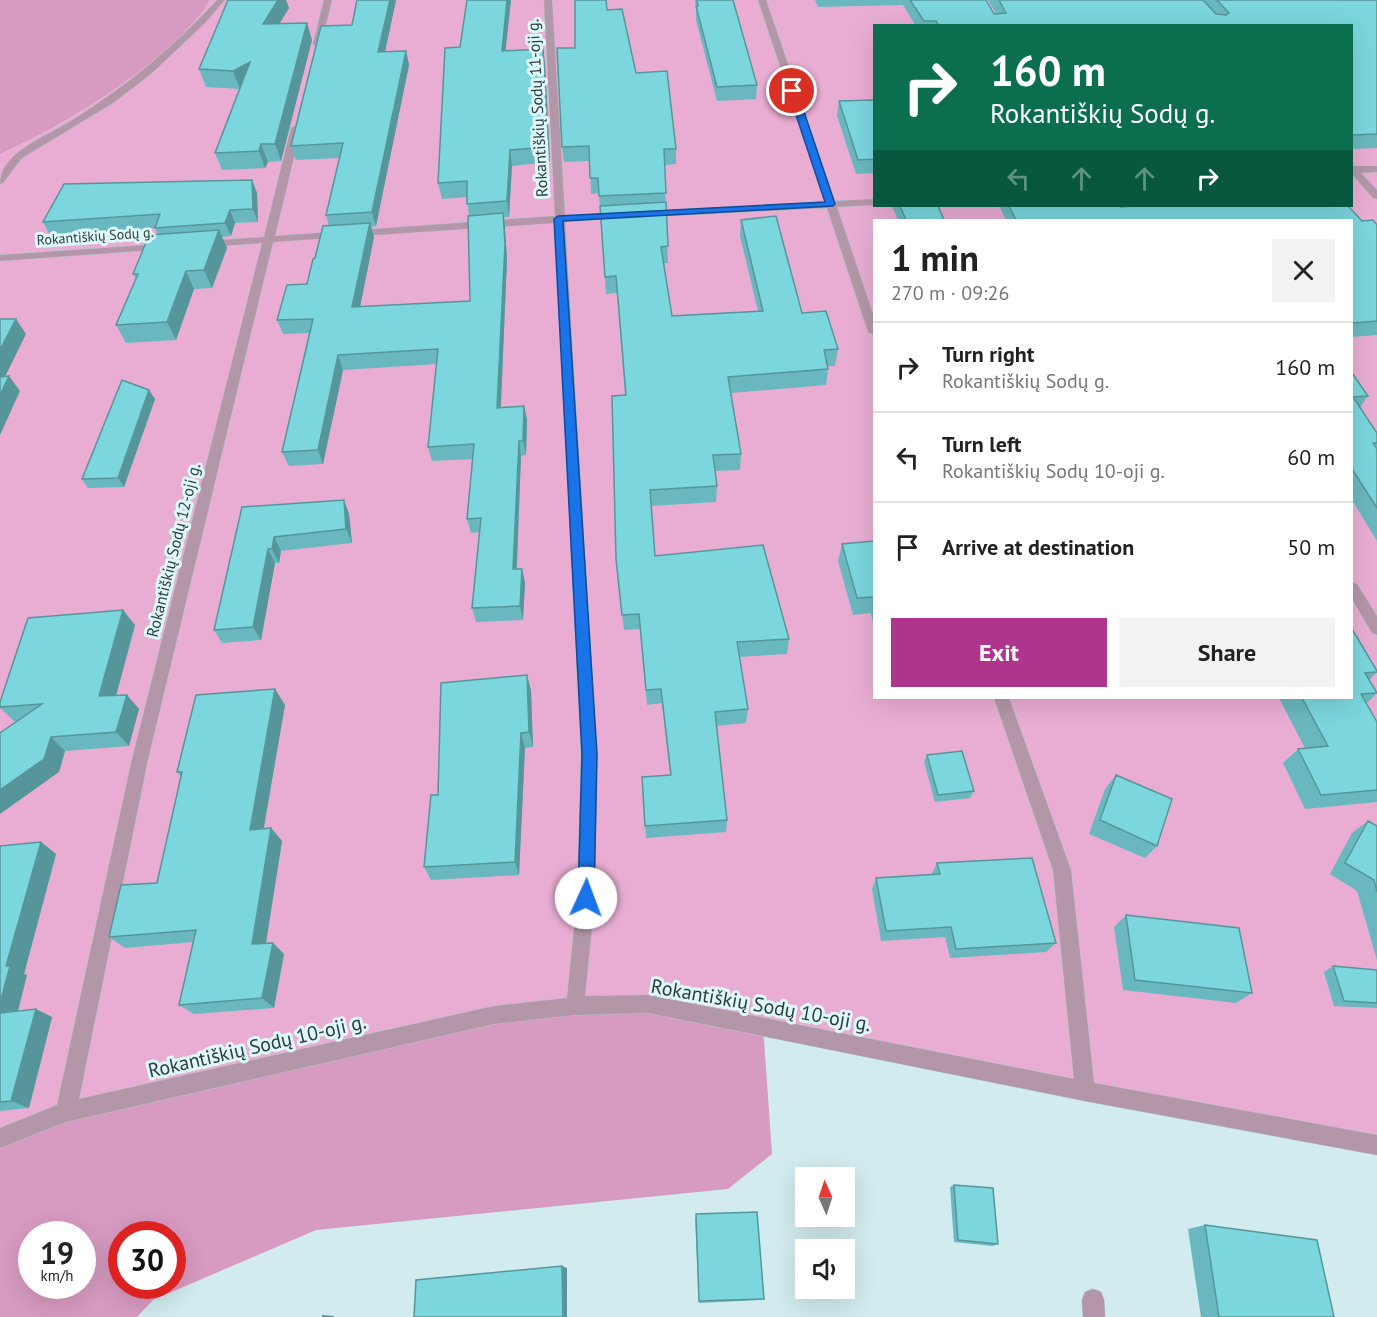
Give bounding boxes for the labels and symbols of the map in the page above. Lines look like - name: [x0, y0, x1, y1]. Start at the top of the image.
- street label: Rokantiškių Sodų 11-oji g.: [522, 19, 552, 197]
- pin: [766, 65, 817, 116]
- street label: Rokantiškių Sodų g.: [36, 223, 154, 249]
- street label: Rokantiškių Sodų 12-oji g.: [142, 461, 204, 639]
- position arrow: [554, 866, 618, 930]
- street label: Rokantiškių Sodų 10-oji g.: [649, 973, 873, 1037]
- street label: Rokantiškių Sodų 10-oji g.: [146, 1008, 368, 1084]
- north arrow: [795, 1167, 855, 1227]
- speed limit sign: 30: [108, 1221, 186, 1299]

